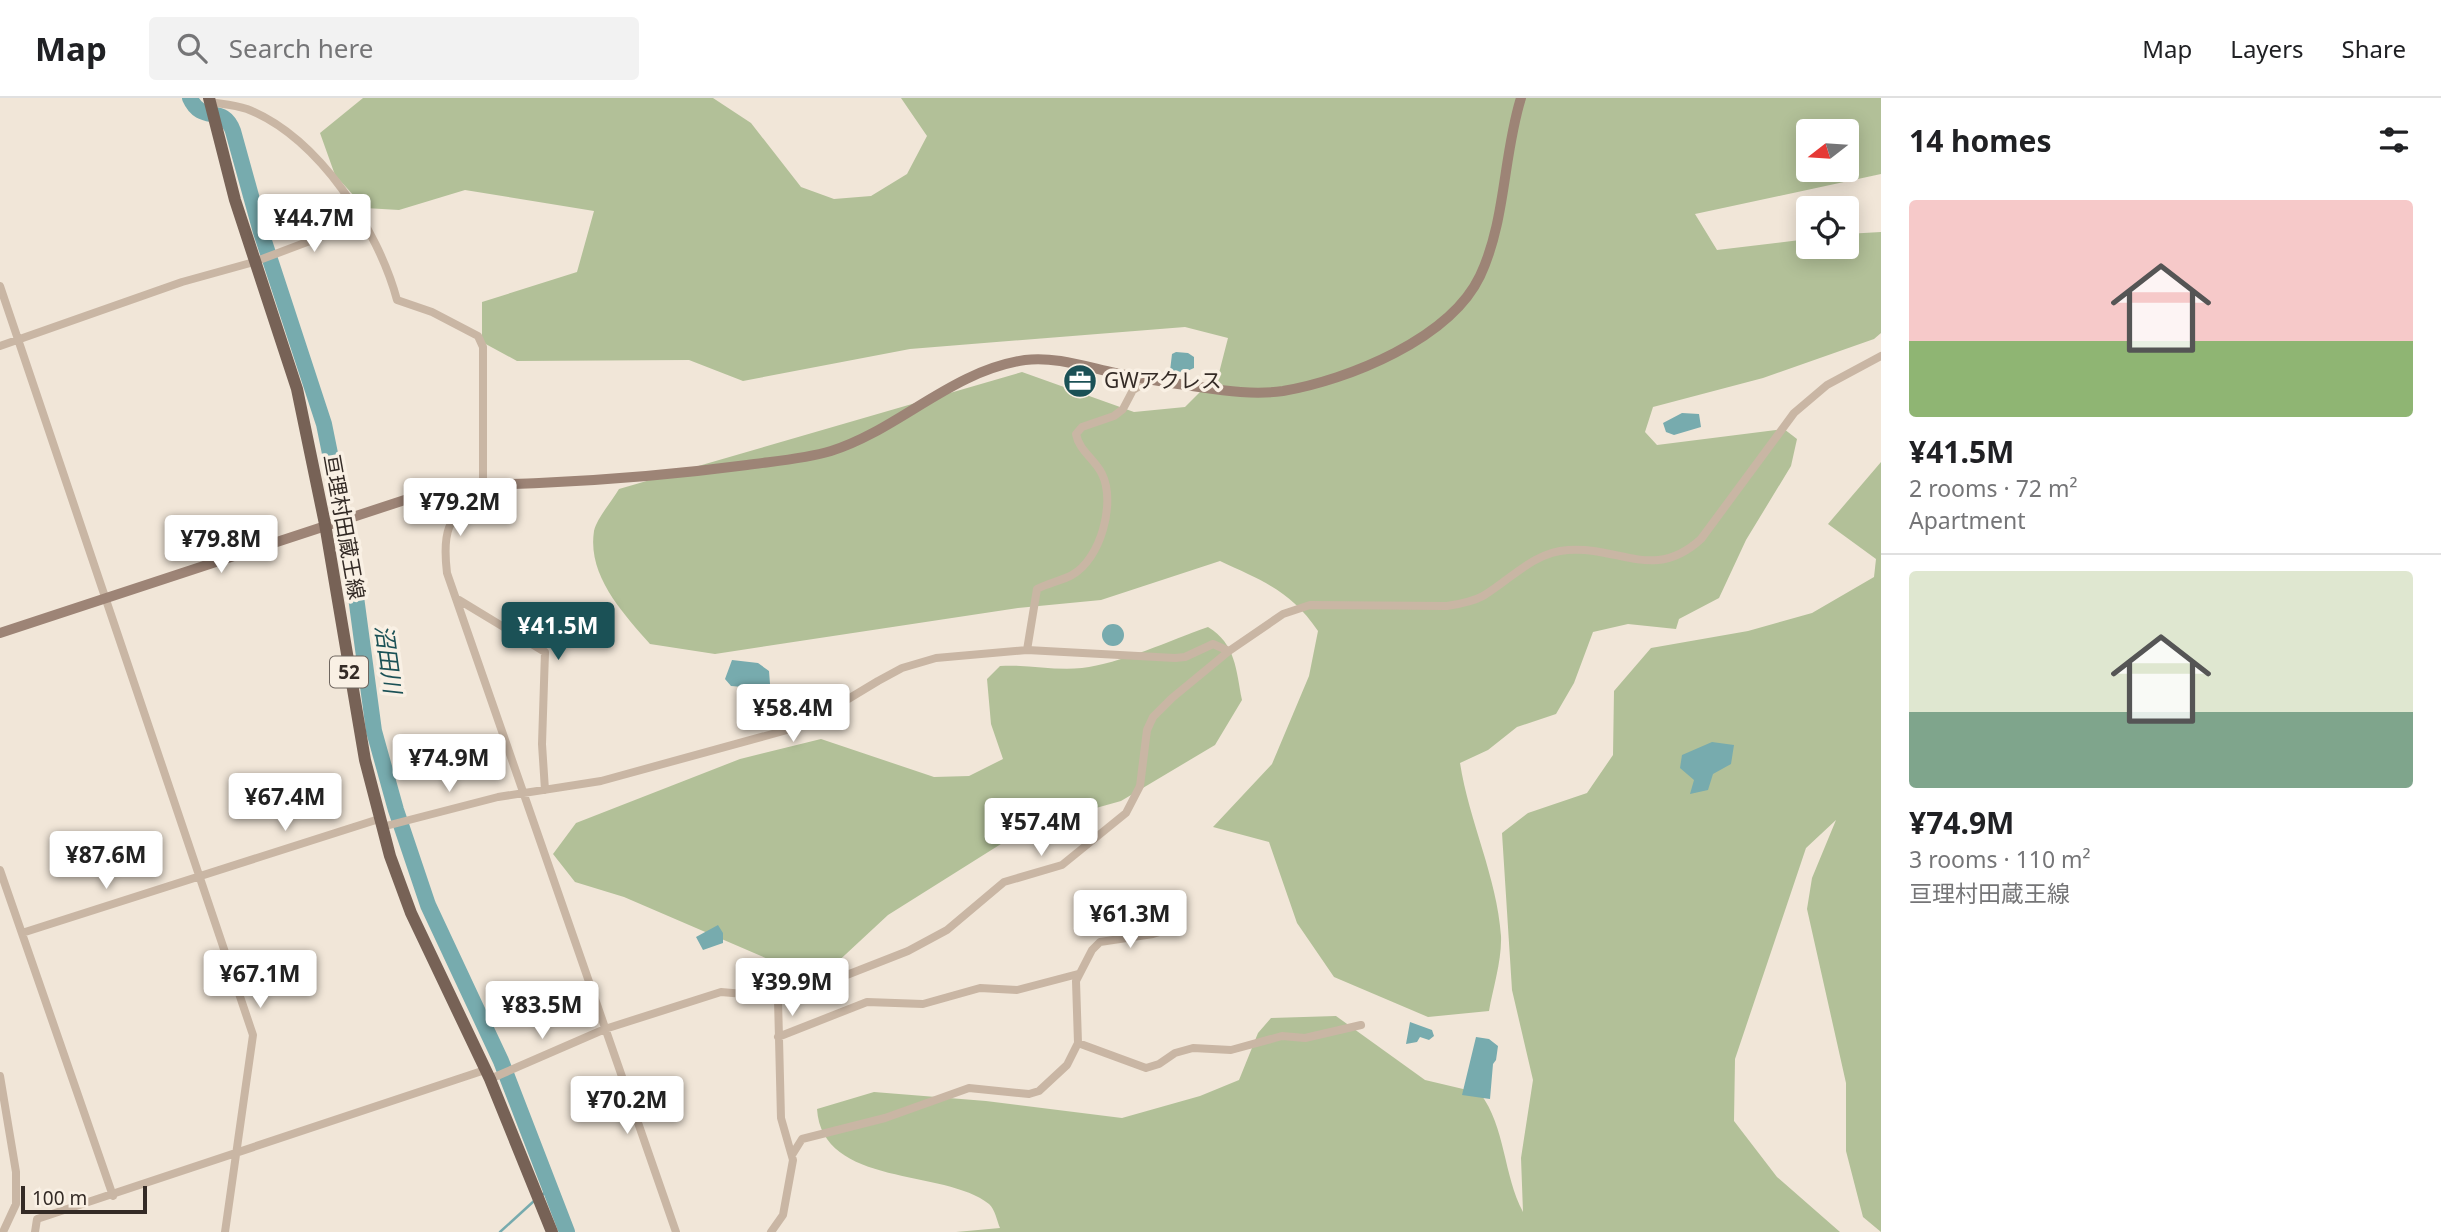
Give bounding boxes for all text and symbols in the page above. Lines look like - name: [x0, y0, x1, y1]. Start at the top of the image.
- search box: [149, 17, 639, 80]
- text: Map: [35, 26, 107, 71]
- icon: search: [173, 29, 211, 67]
- text: Search here: [229, 30, 373, 66]
- text: Map: [2142, 32, 2192, 65]
- text: Layers: [2230, 32, 2304, 65]
- text: Share: [2342, 32, 2406, 65]
- north arrow: [1796, 119, 1858, 182]
- map controls: [1796, 119, 1859, 259]
- text: 14 homes: [1909, 120, 2052, 161]
- icon: filters: [2375, 121, 2413, 159]
- pin: ¥44.7M: [257, 194, 371, 254]
- button: locate: [1796, 196, 1859, 259]
- text: ¥44.7M: [274, 201, 354, 233]
- icon: home: [2098, 245, 2224, 371]
- office icon: GWアクレス: [1061, 362, 1099, 400]
- place label: GWアクレス: [1104, 366, 1222, 394]
- text: ¥41.5M: [1909, 431, 2014, 472]
- street label: 亘理村田蔵王線: [318, 452, 372, 602]
- text: 2 rooms · 72 m²: [1909, 472, 2078, 504]
- pin: ¥79.2M: [403, 478, 517, 538]
- text: ¥79.2M: [420, 485, 500, 517]
- text: Apartment: [1909, 504, 2026, 536]
- pin: ¥79.8M: [164, 516, 278, 575]
- text: ¥79.8M: [181, 522, 261, 554]
- pin: ¥41.5M: [501, 602, 615, 662]
- text: ¥41.5M: [518, 609, 598, 641]
- icon: home: [2098, 616, 2224, 742]
- water label: 沼田川: [368, 622, 410, 698]
- road number: 52: [330, 656, 368, 688]
- pin: ¥58.4M: [736, 684, 850, 744]
- text: ¥58.4M: [753, 691, 833, 723]
- pin: ¥74.9M: [392, 734, 506, 794]
- text: ¥74.9M: [409, 741, 489, 773]
- pin: ¥67.4M: [228, 774, 342, 833]
- text: ¥67.4M: [245, 780, 325, 812]
- pin: ¥57.4M: [984, 798, 1098, 858]
- text: ¥74.9M: [1909, 802, 2014, 843]
- text: ¥57.4M: [1001, 805, 1081, 837]
- pin: ¥87.6M: [49, 832, 163, 891]
- text: ¥87.6M: [66, 838, 146, 870]
- text: 3 rooms · 110 m²: [1909, 843, 2091, 875]
- text: 亘理村田蔵王線: [1909, 877, 2070, 909]
- pin: ¥61.3M: [1073, 890, 1187, 950]
- text: ¥61.3M: [1090, 897, 1170, 929]
- pin: ¥67.1M: [203, 950, 317, 1010]
- text: ¥67.1M: [220, 957, 300, 989]
- pin: ¥39.9M: [735, 958, 849, 1018]
- text: ¥39.9M: [752, 965, 832, 997]
- pin: ¥83.5M: [485, 982, 599, 1041]
- text: ¥83.5M: [502, 988, 582, 1020]
- pin: ¥70.2M: [570, 1076, 684, 1136]
- text: ¥70.2M: [587, 1083, 667, 1115]
- scale bar: [21, 1183, 147, 1215]
- text: 100 m: [32, 1185, 87, 1211]

